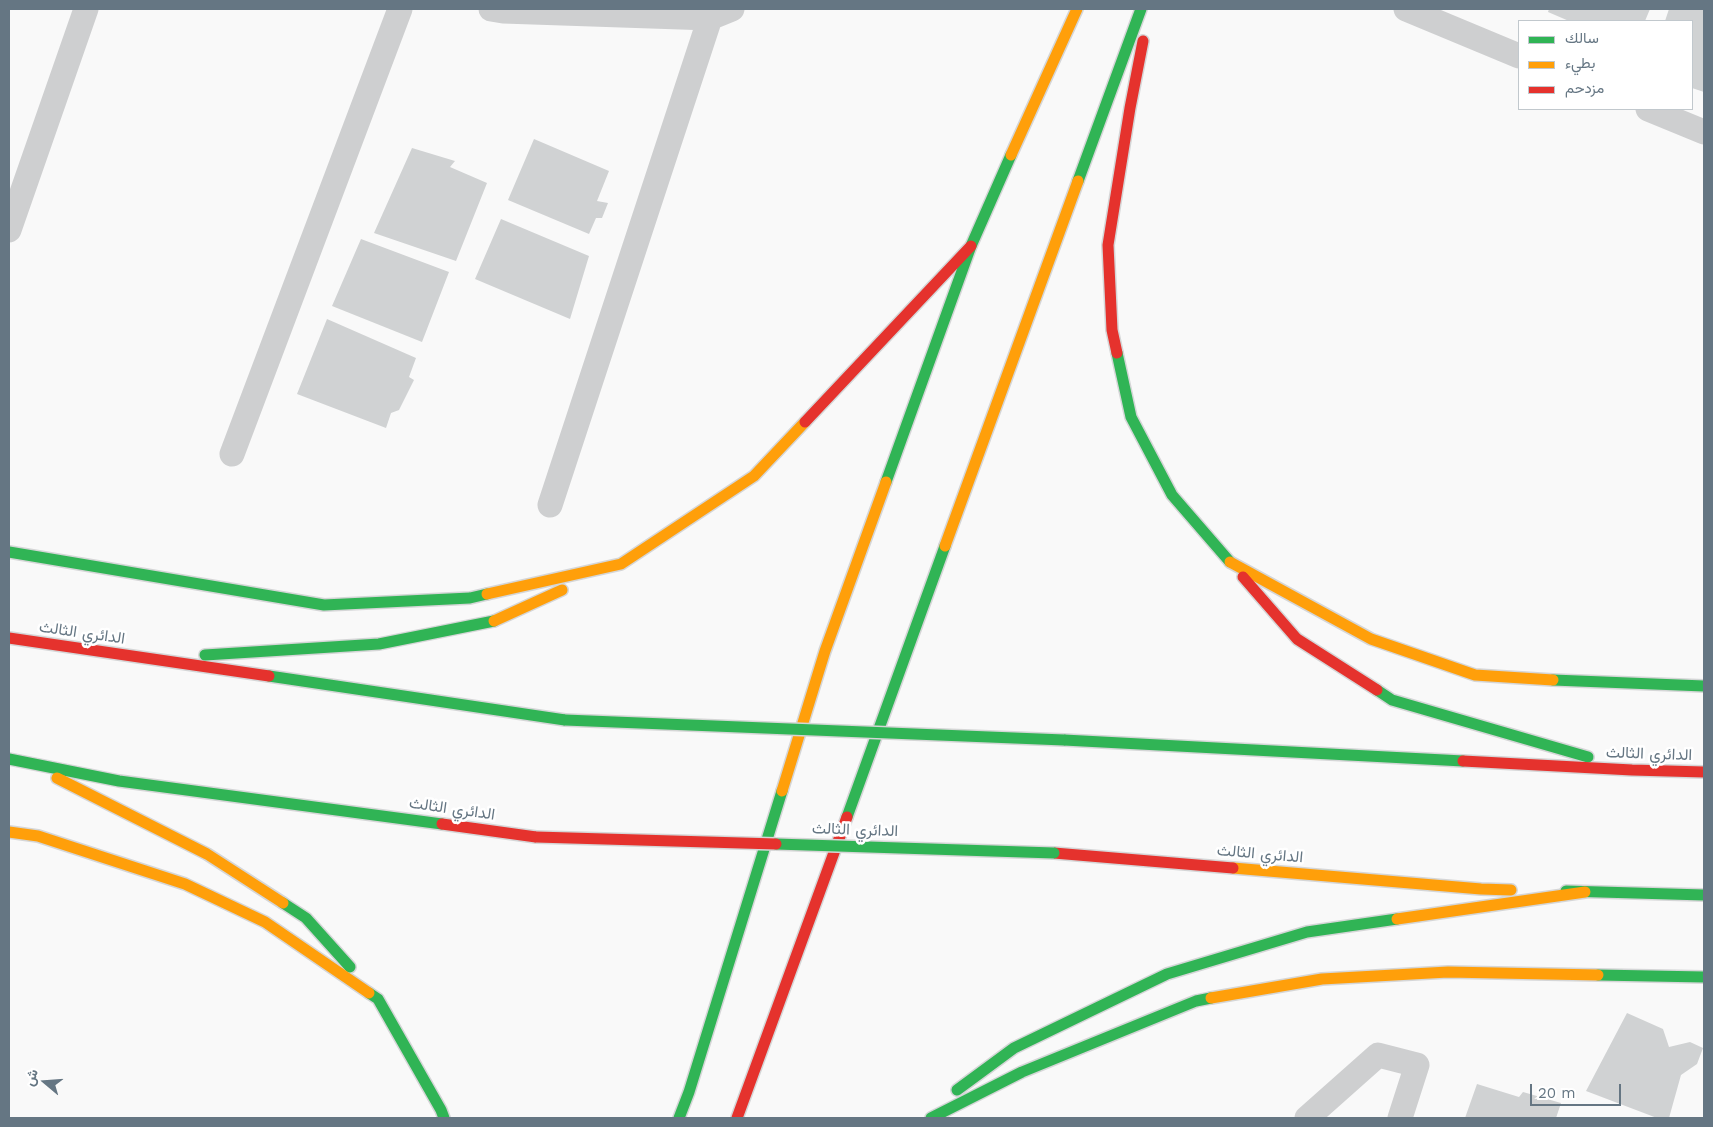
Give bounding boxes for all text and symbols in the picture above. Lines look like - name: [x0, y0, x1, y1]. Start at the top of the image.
- legend: [1518, 20, 1693, 110]
- text: سالك: [1565, 29, 1599, 47]
- text: بطيء: [1565, 54, 1595, 72]
- text: مزدحم: [1565, 79, 1604, 97]
- street label: الدائري الثالث: [38, 617, 126, 649]
- street label: الدائري الثالث: [1605, 743, 1693, 765]
- street label: الدائري الثالث: [408, 793, 496, 825]
- street label: الدائري الثالث: [811, 819, 899, 841]
- street label: الدائري الثالث: [1216, 841, 1304, 867]
- north arrow: [20, 1057, 70, 1107]
- text: ش: [21, 1067, 41, 1088]
- scale bar: [1533, 1074, 1624, 1106]
- text: 20 m: [1538, 1084, 1576, 1102]

